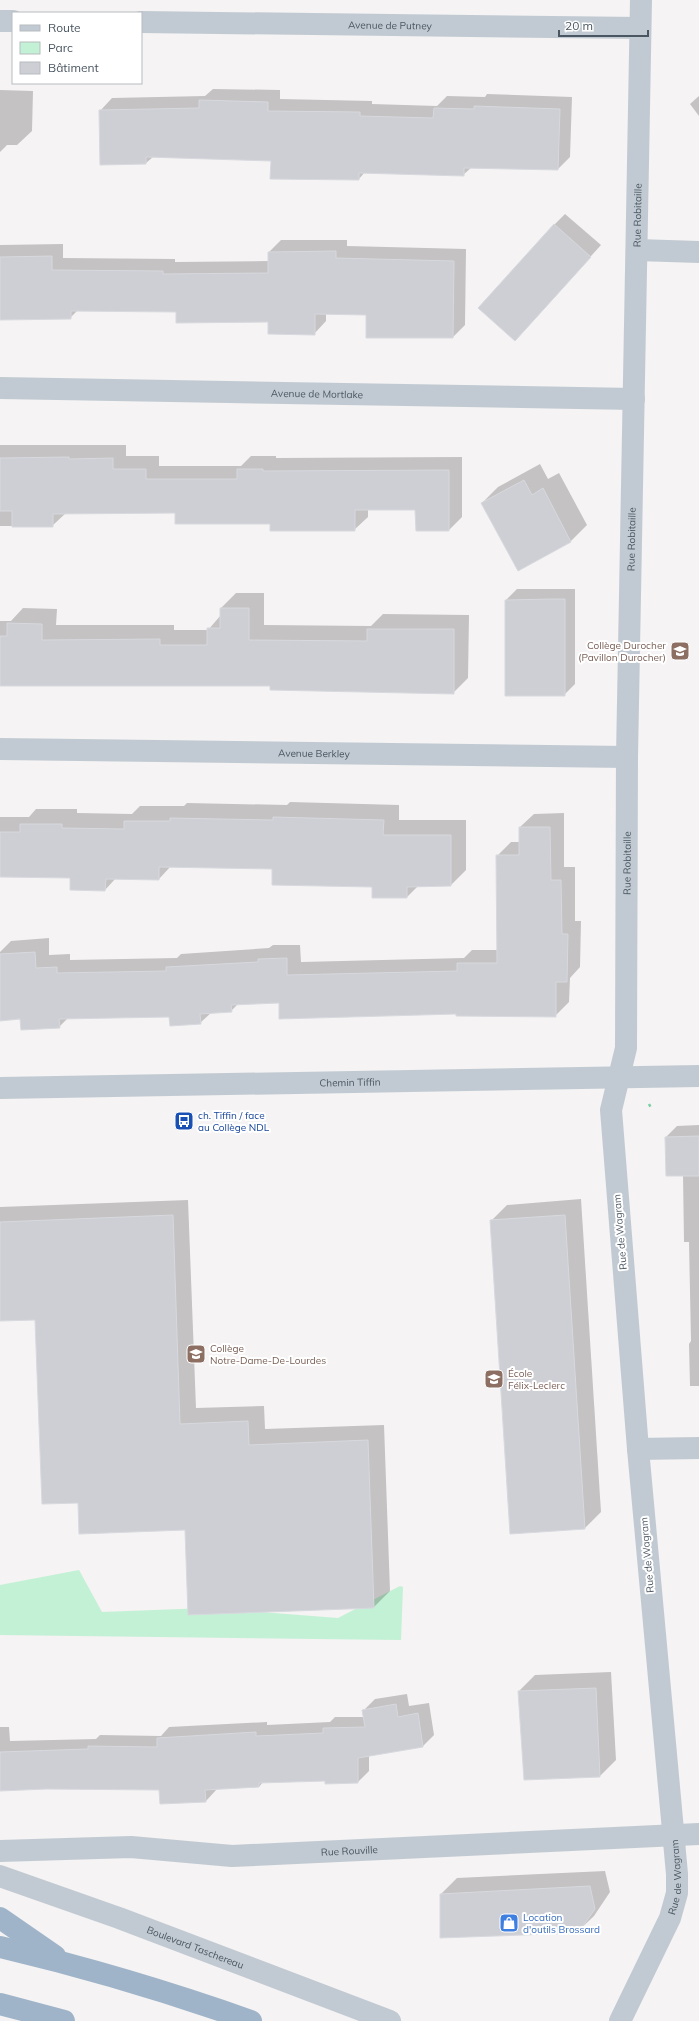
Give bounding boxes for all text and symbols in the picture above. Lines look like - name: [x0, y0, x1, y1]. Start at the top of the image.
- legend: [12, 12, 142, 84]
- scale bar: [559, 12, 648, 38]
- street label: Avenue de Putney: [348, 18, 433, 32]
- text: 20 m: [565, 18, 593, 33]
- text: Route: [48, 20, 81, 35]
- text: Parc: [48, 40, 73, 55]
- text: Bâtiment: [48, 60, 99, 75]
- street label: Rue Robitaille: [630, 183, 644, 247]
- street label: Avenue de Mortlake: [271, 386, 363, 401]
- street label: Rue Robitaille: [624, 507, 638, 571]
- place label: Collège Durocher (Pavillon Durocher): [578, 639, 666, 664]
- school or university icon: Collège Durocher (Pavillon Durocher): [669, 640, 691, 662]
- street label: Avenue Berkley: [278, 746, 351, 760]
- street label: Rue Robitaille: [620, 831, 633, 895]
- street label: Chemin Tiffin: [319, 1075, 381, 1089]
- place label: ch. Tiffin / face au Collège NDL: [198, 1109, 270, 1134]
- bus stop icon: ch. Tiffin / face au Collège NDL: [173, 1110, 195, 1132]
- street label: Rue de Wagram: [610, 1193, 630, 1270]
- place label: Collège Notre-Dame-De-Lourdes: [210, 1342, 326, 1367]
- school or university icon: Collège Notre-Dame-De-Lourdes: [185, 1343, 207, 1365]
- place label: École Félix-Leclerc: [508, 1367, 565, 1392]
- school or university icon: École Félix-Leclerc: [483, 1368, 505, 1390]
- street label: Rue de Wagram: [637, 1516, 657, 1593]
- street label: Rue de Wagram: [665, 1839, 684, 1916]
- street label: Rue Rouville: [321, 1843, 378, 1858]
- place label: Location d'outils Brossard: [523, 1911, 600, 1936]
- shop icon: Location d'outils Brossard: [498, 1912, 520, 1934]
- street label: Boulevard Taschereau: [145, 1923, 246, 1971]

